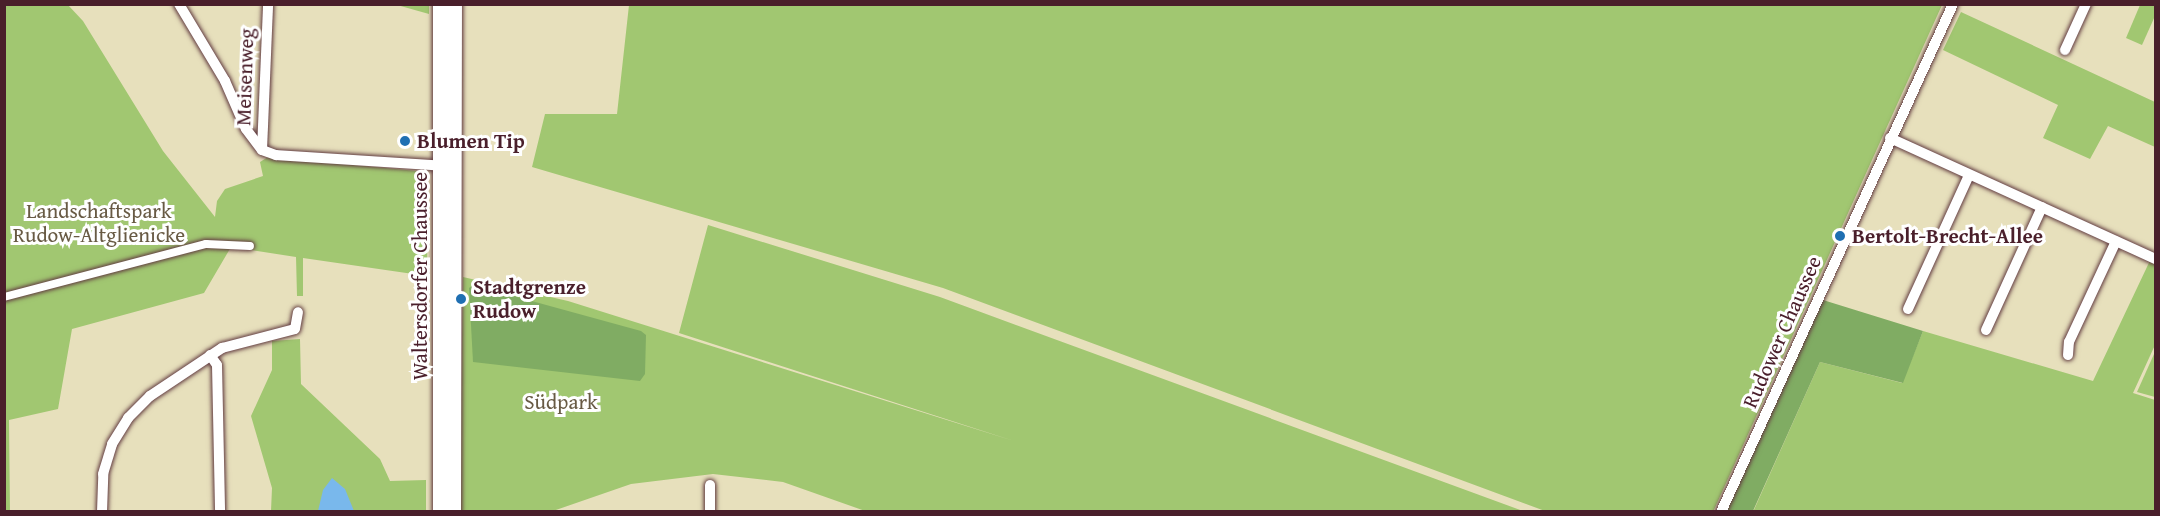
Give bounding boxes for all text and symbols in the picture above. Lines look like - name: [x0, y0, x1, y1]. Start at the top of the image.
- street label: Meisenweg: [231, 28, 259, 126]
- place label: Blumen Tip: [417, 128, 525, 154]
- marker: Blumen Tip: [398, 134, 412, 148]
- street label: Waltersdorfer Chaussee: [407, 172, 433, 380]
- park label: Landschaftspark Rudow-Altglienicke: [13, 198, 185, 248]
- place label: Bertolt-Brecht-Allee: [1852, 223, 2043, 249]
- marker: Bertolt-Brecht-Allee: [1833, 229, 1847, 243]
- street label: Rudower Chaussee: [1737, 252, 1827, 412]
- place label: Stadtgrenze Rudow: [473, 274, 586, 324]
- marker: Stadtgrenze Rudow: [454, 292, 468, 306]
- park label: Südpark: [524, 389, 598, 415]

